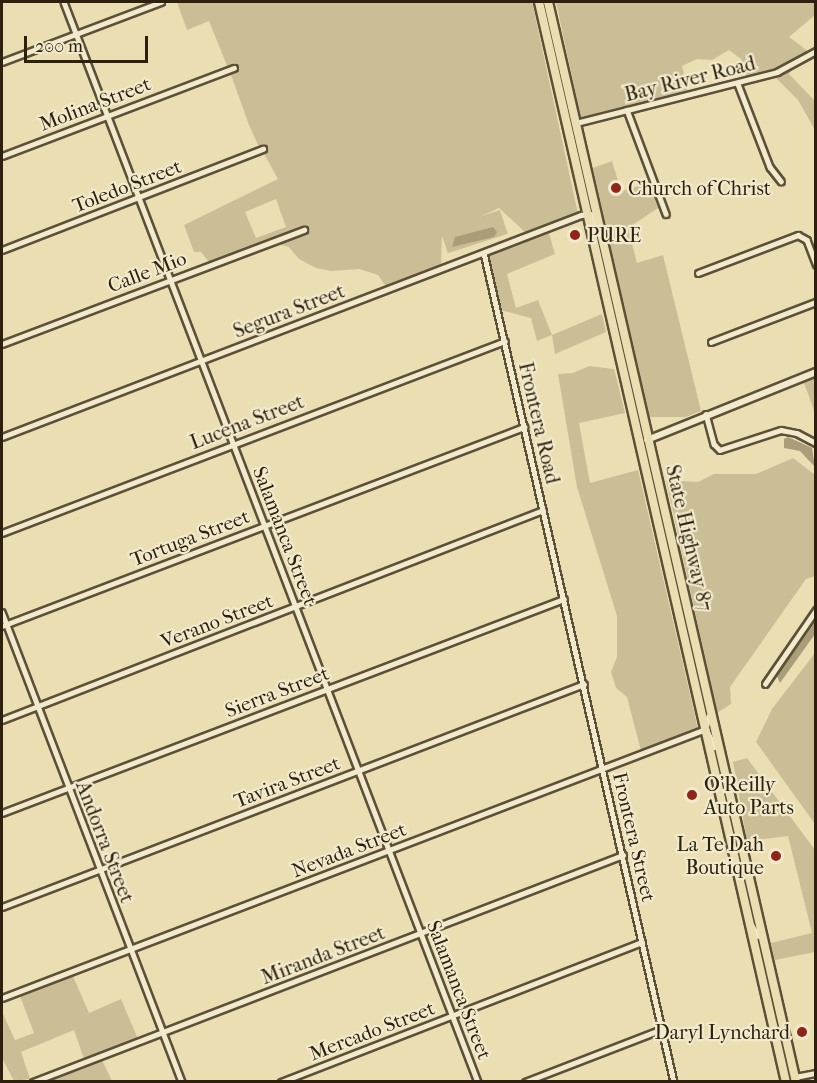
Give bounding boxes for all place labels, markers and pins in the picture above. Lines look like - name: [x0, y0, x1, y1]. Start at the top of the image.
- place label: Church of Christ: [628, 176, 771, 200]
- marker: Church of Christ: [609, 181, 623, 195]
- place label: PURE: [587, 223, 641, 247]
- marker: PURE: [568, 228, 582, 242]
- place label: O'Reilly Auto Parts: [704, 772, 794, 819]
- marker: O'Reilly Auto Parts: [685, 788, 699, 802]
- place label: La Te Dah Boutique: [677, 832, 764, 879]
- marker: La Te Dah Boutique: [769, 849, 783, 863]
- place label: Daryl Lynchard: [655, 1020, 790, 1044]
- marker: Daryl Lynchard: [795, 1025, 809, 1039]

